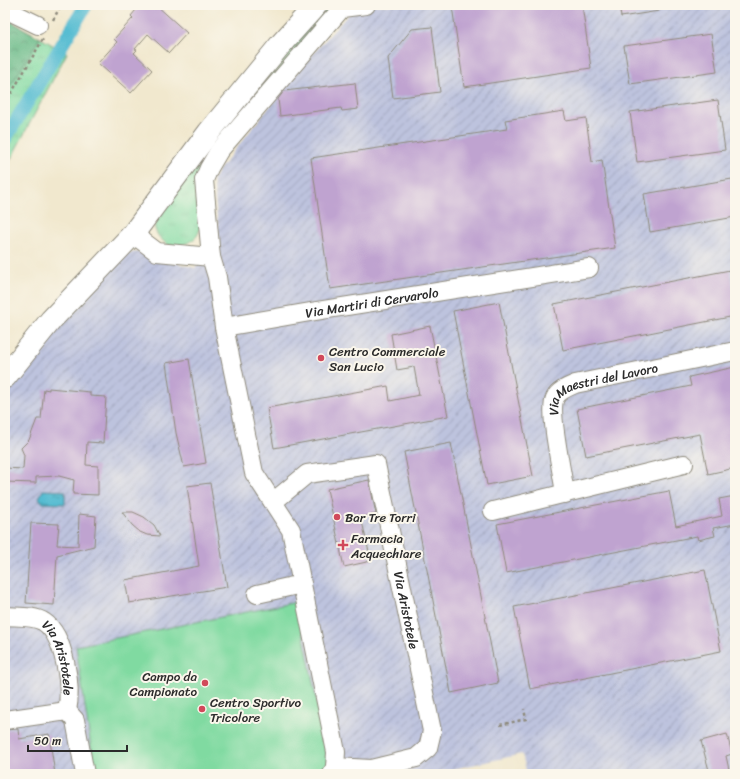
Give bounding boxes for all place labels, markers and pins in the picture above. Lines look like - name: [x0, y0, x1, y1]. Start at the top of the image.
- place label: Centro Commerciale San Lucio: [329, 340, 446, 378]
- marker: Centro Commerciale San Lucio: [316, 353, 326, 363]
- place label: Bar Tre Torri: [345, 506, 416, 529]
- marker: Bar Tre Torri: [332, 512, 342, 522]
- place label: Farmacia Acquechiare: [350, 527, 422, 565]
- marker: Farmacia Acquechiare: [338, 540, 348, 550]
- place label: Campo da Campionato: [130, 665, 197, 703]
- marker: Campo da Campionato: [200, 678, 210, 688]
- place label: Centro Sportivo Tricolore: [210, 691, 301, 729]
- marker: Centro Sportivo Tricolore: [197, 704, 207, 714]

